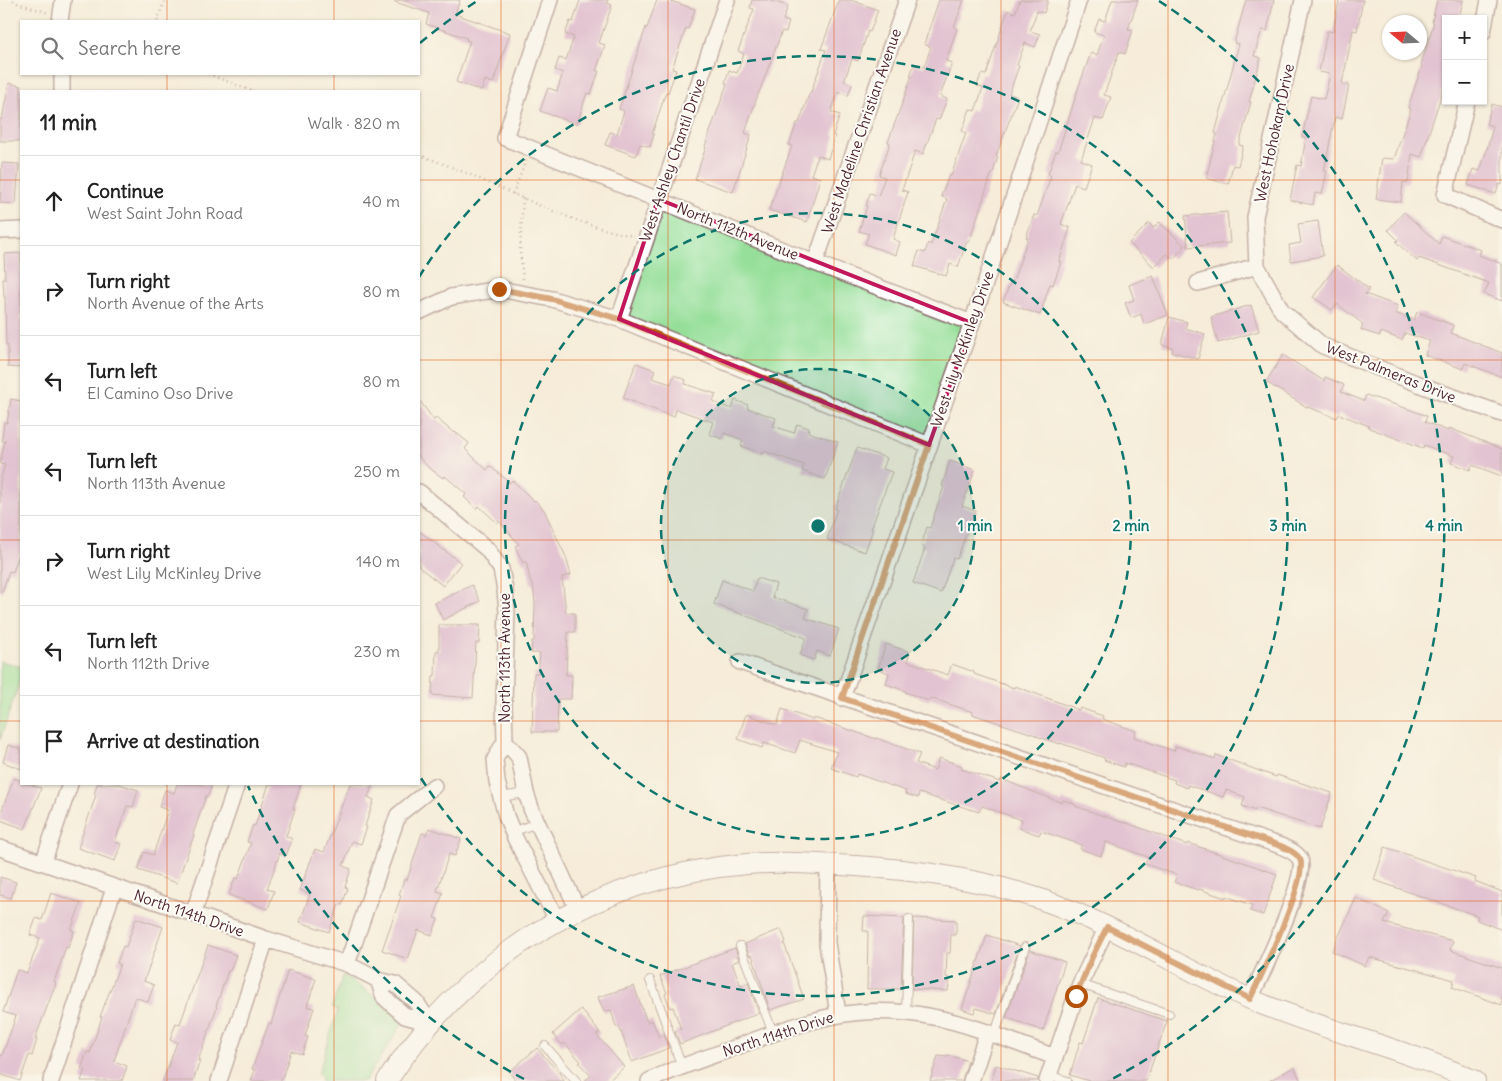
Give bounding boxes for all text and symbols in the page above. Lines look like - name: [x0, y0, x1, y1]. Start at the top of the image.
- north arrow: [1382, 15, 1427, 60]
- map controls: [1442, 15, 1487, 105]
- button: +: [1442, 15, 1487, 60]
- search box: [20, 20, 420, 75]
- street label: West Madeline Christian Avenue: [817, 26, 905, 236]
- icon: search: [38, 34, 66, 62]
- text: Search here: [78, 36, 181, 60]
- button: −: [1442, 60, 1487, 105]
- street label: West Hohokam Drive: [1250, 62, 1298, 204]
- street label: West Ashley Chantil Drive: [635, 76, 709, 244]
- text: 11 min: [40, 109, 97, 136]
- text: Walk · 820 m: [308, 113, 400, 133]
- text: Continue: [87, 179, 164, 203]
- icon: ahead: [40, 187, 68, 215]
- text: 40 m: [362, 191, 400, 211]
- street label: North 112th Avenue: [674, 198, 802, 264]
- text: West Saint John Road: [87, 203, 243, 223]
- text: Turn right: [87, 269, 170, 293]
- street label: West Lily McKinley Drive: [926, 269, 998, 429]
- icon: right: [40, 277, 68, 305]
- route end: [488, 278, 511, 301]
- text: 80 m: [362, 281, 400, 301]
- text: North Avenue of the Arts: [87, 293, 264, 313]
- street label: West Palmeras Drive: [1323, 337, 1459, 407]
- text: Turn left: [87, 359, 157, 383]
- icon: left: [40, 367, 68, 395]
- text: 80 m: [362, 371, 400, 391]
- text: El Camino Oso Drive: [87, 383, 233, 403]
- text: Turn left: [87, 449, 157, 473]
- icon: left: [40, 457, 68, 485]
- text: 250 m: [354, 461, 400, 481]
- text: North 113th Avenue: [87, 473, 226, 493]
- text: 1 min: [958, 516, 993, 535]
- text: 2 min: [1113, 516, 1150, 535]
- text: 3 min: [1269, 516, 1307, 535]
- text: 4 min: [1425, 516, 1463, 535]
- centre of rings: [809, 517, 827, 535]
- text: Turn right: [87, 539, 170, 563]
- icon: right: [40, 547, 68, 575]
- text: 140 m: [356, 551, 400, 571]
- text: West Lily McKinley Drive: [87, 563, 262, 583]
- street label: North 113th Avenue: [495, 593, 514, 723]
- text: Turn left: [87, 629, 157, 653]
- icon: left: [40, 637, 68, 665]
- text: 230 m: [354, 641, 400, 661]
- text: North 112th Drive: [87, 653, 210, 673]
- icon: arrive: [40, 727, 68, 755]
- text: Arrive at destination: [87, 729, 260, 753]
- street label: North 114th Drive: [131, 885, 247, 941]
- route start: [1065, 985, 1088, 1008]
- street label: North 114th Drive: [720, 1007, 836, 1061]

